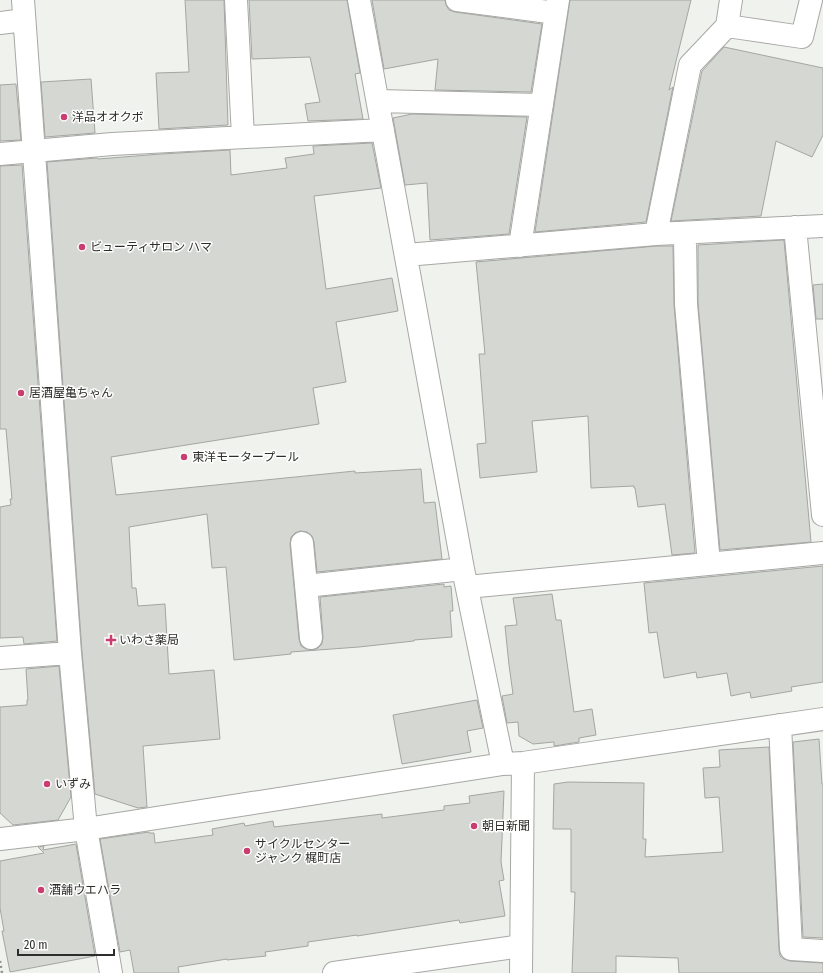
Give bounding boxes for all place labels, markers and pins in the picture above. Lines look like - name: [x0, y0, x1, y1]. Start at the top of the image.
- place label: 洋品オオクボ: [72, 110, 144, 124]
- marker: 洋品オオクボ: [59, 112, 69, 122]
- place label: ビューティサロン ハマ: [90, 240, 212, 254]
- marker: ビューティサロン ハマ: [77, 242, 87, 252]
- place label: 居酒屋亀ちゃん: [29, 386, 113, 400]
- marker: 居酒屋亀ちゃん: [16, 388, 26, 398]
- place label: 東洋モータープール: [192, 450, 299, 464]
- marker: 東洋モータープール: [179, 452, 189, 462]
- place label: いわさ薬局: [119, 633, 179, 647]
- marker: いわさ薬局: [106, 635, 116, 645]
- place label: いずみ: [55, 777, 91, 791]
- marker: いずみ: [42, 779, 52, 789]
- place label: 朝日新聞: [482, 819, 530, 833]
- marker: 朝日新聞: [469, 821, 479, 831]
- place label: サイクルセンター ジャンク 梶町店: [255, 837, 350, 865]
- marker: サイクルセンター ジャンク 梶町店: [242, 846, 252, 856]
- place label: 酒舗ウエハラ: [49, 883, 121, 897]
- marker: 酒舗ウエハラ: [36, 885, 46, 895]

